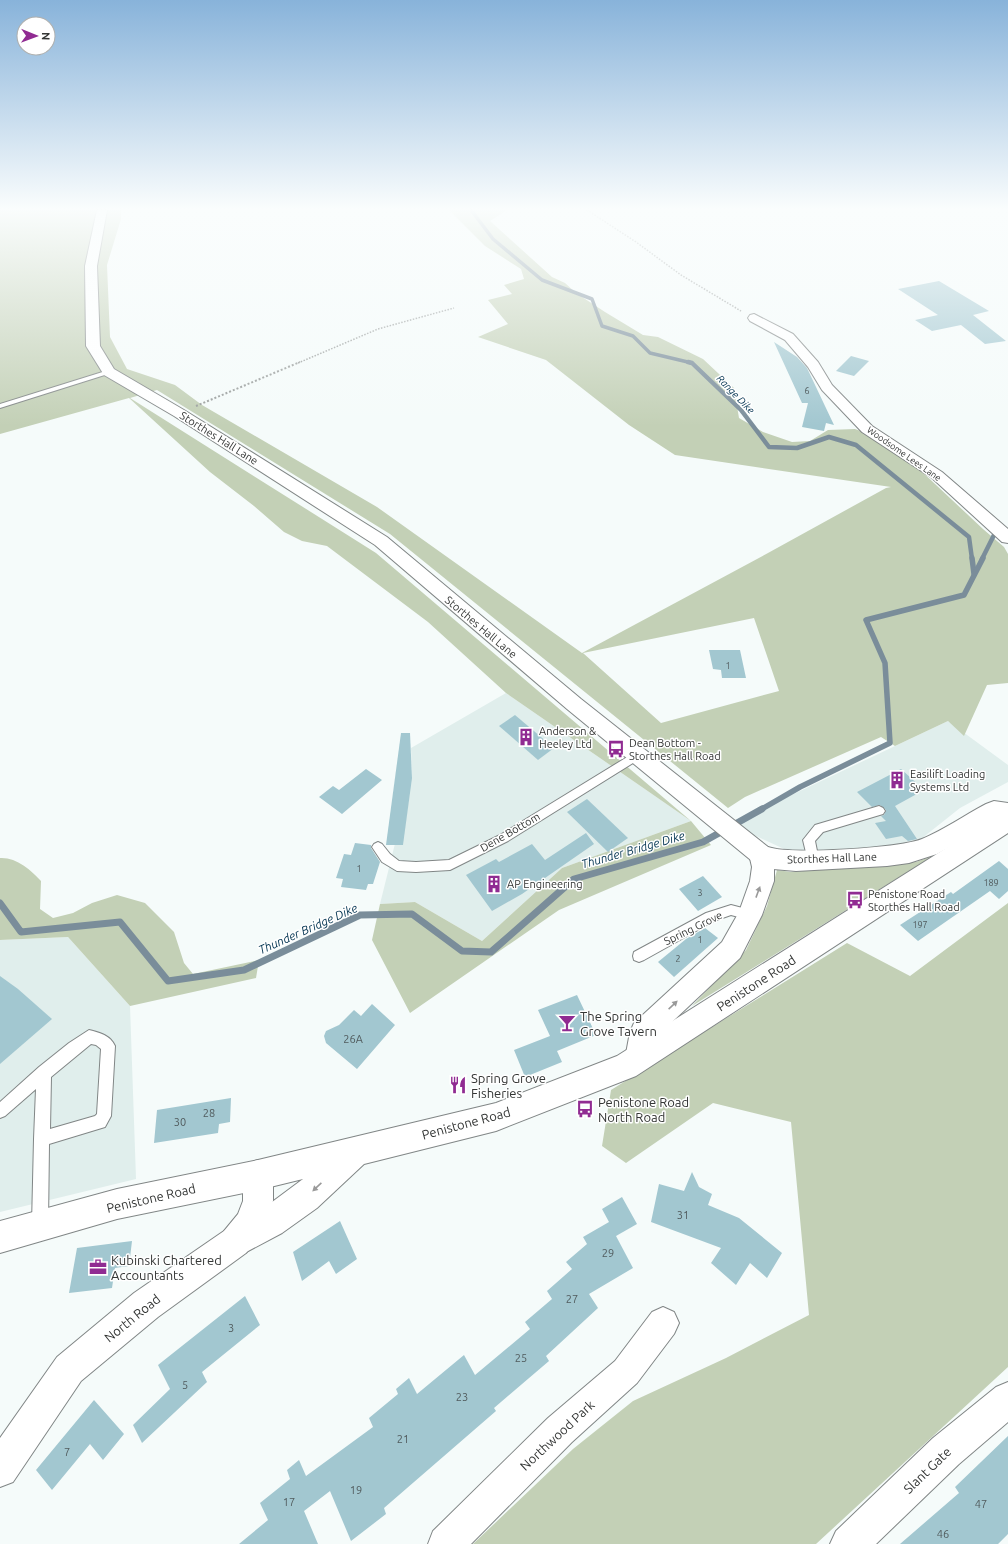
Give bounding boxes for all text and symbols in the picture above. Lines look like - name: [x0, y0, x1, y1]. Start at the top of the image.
- north arrow: [16, 16, 56, 56]
- text: N: [40, 32, 52, 40]
- water label: Range Dike: [715, 373, 757, 416]
- house number: 6: [804, 386, 810, 396]
- street label: Storthes Hall Lane: [178, 409, 260, 467]
- street label: Woodsome Lees Lane: [865, 425, 943, 483]
- street label: Storthes Hall Lane: [443, 594, 519, 660]
- house number: 1: [725, 661, 731, 671]
- place label: Anderson & Heeley Ltd: [539, 725, 597, 750]
- building icon: Anderson & Heeley Ltd: [516, 727, 536, 747]
- place label: Dean Bottom - Storthes Hall Road: [629, 737, 721, 762]
- bus stop icon: Dean Bottom - Storthes Hall Road: [606, 739, 626, 759]
- place label: Easilift Loading Systems Ltd: [910, 768, 985, 793]
- building icon: Easilift Loading Systems Ltd: [887, 770, 907, 790]
- street label: Dene Bottom: [478, 810, 542, 854]
- water label: Thunder Bridge Dike: [580, 829, 686, 870]
- street label: Storthes Hall Lane: [787, 850, 877, 866]
- house number: 1: [356, 864, 362, 874]
- building icon: AP Engineering: [484, 874, 504, 894]
- place label: AP Engineering: [507, 878, 583, 890]
- house number: 189: [983, 878, 999, 888]
- one-way arrow: [756, 886, 762, 898]
- house number: 3: [697, 888, 703, 898]
- place label: Penistone Road Storthes Hall Road: [868, 888, 960, 913]
- bus stop icon: Penistone Road Storthes Hall Road: [845, 890, 865, 910]
- water label: Thunder Bridge Dike: [256, 901, 359, 956]
- street label: Spring Grove: [662, 909, 724, 947]
- house number: 197: [912, 920, 928, 930]
- house number: 1: [697, 935, 703, 945]
- street label: Penistone Road: [714, 952, 798, 1014]
- house number: 2: [675, 954, 681, 964]
- one-way arrow: [668, 1000, 678, 1010]
- place label: The Spring Grove Tavern: [580, 1009, 657, 1038]
- bar icon: The Spring Grove Tavern: [557, 1013, 577, 1033]
- house number: 26A: [343, 1033, 364, 1045]
- place label: Spring Grove Fisheries: [471, 1071, 546, 1100]
- restaurant icon: Spring Grove Fisheries: [448, 1075, 468, 1095]
- place label: Penistone Road North Road: [598, 1095, 689, 1124]
- bus stop icon: Penistone Road North Road: [575, 1099, 595, 1119]
- street label: Penistone Road: [420, 1104, 512, 1142]
- house number: 28: [203, 1107, 215, 1119]
- house number: 30: [174, 1116, 186, 1128]
- street label: Penistone Road: [105, 1181, 197, 1215]
- one-way arrow: [312, 1182, 322, 1192]
- house number: 31: [677, 1209, 689, 1221]
- house number: 29: [602, 1247, 614, 1259]
- place label: Kubinski Chartered Accountants: [111, 1253, 222, 1282]
- office icon: Kubinski Chartered Accountants: [88, 1257, 108, 1277]
- street label: North Road: [101, 1291, 163, 1345]
- house number: 27: [566, 1293, 578, 1305]
- house number: 3: [228, 1322, 234, 1334]
- house number: 25: [515, 1352, 527, 1364]
- house number: 5: [182, 1379, 188, 1391]
- house number: 23: [456, 1391, 468, 1403]
- street label: Northwood Park: [517, 1397, 597, 1473]
- house number: 21: [397, 1433, 409, 1445]
- street label: Slant Gate: [901, 1444, 953, 1496]
- house number: 7: [64, 1446, 70, 1458]
- house number: 19: [350, 1484, 362, 1496]
- house number: 17: [283, 1496, 295, 1508]
- house number: 47: [975, 1498, 987, 1510]
- house number: 46: [937, 1528, 949, 1540]

